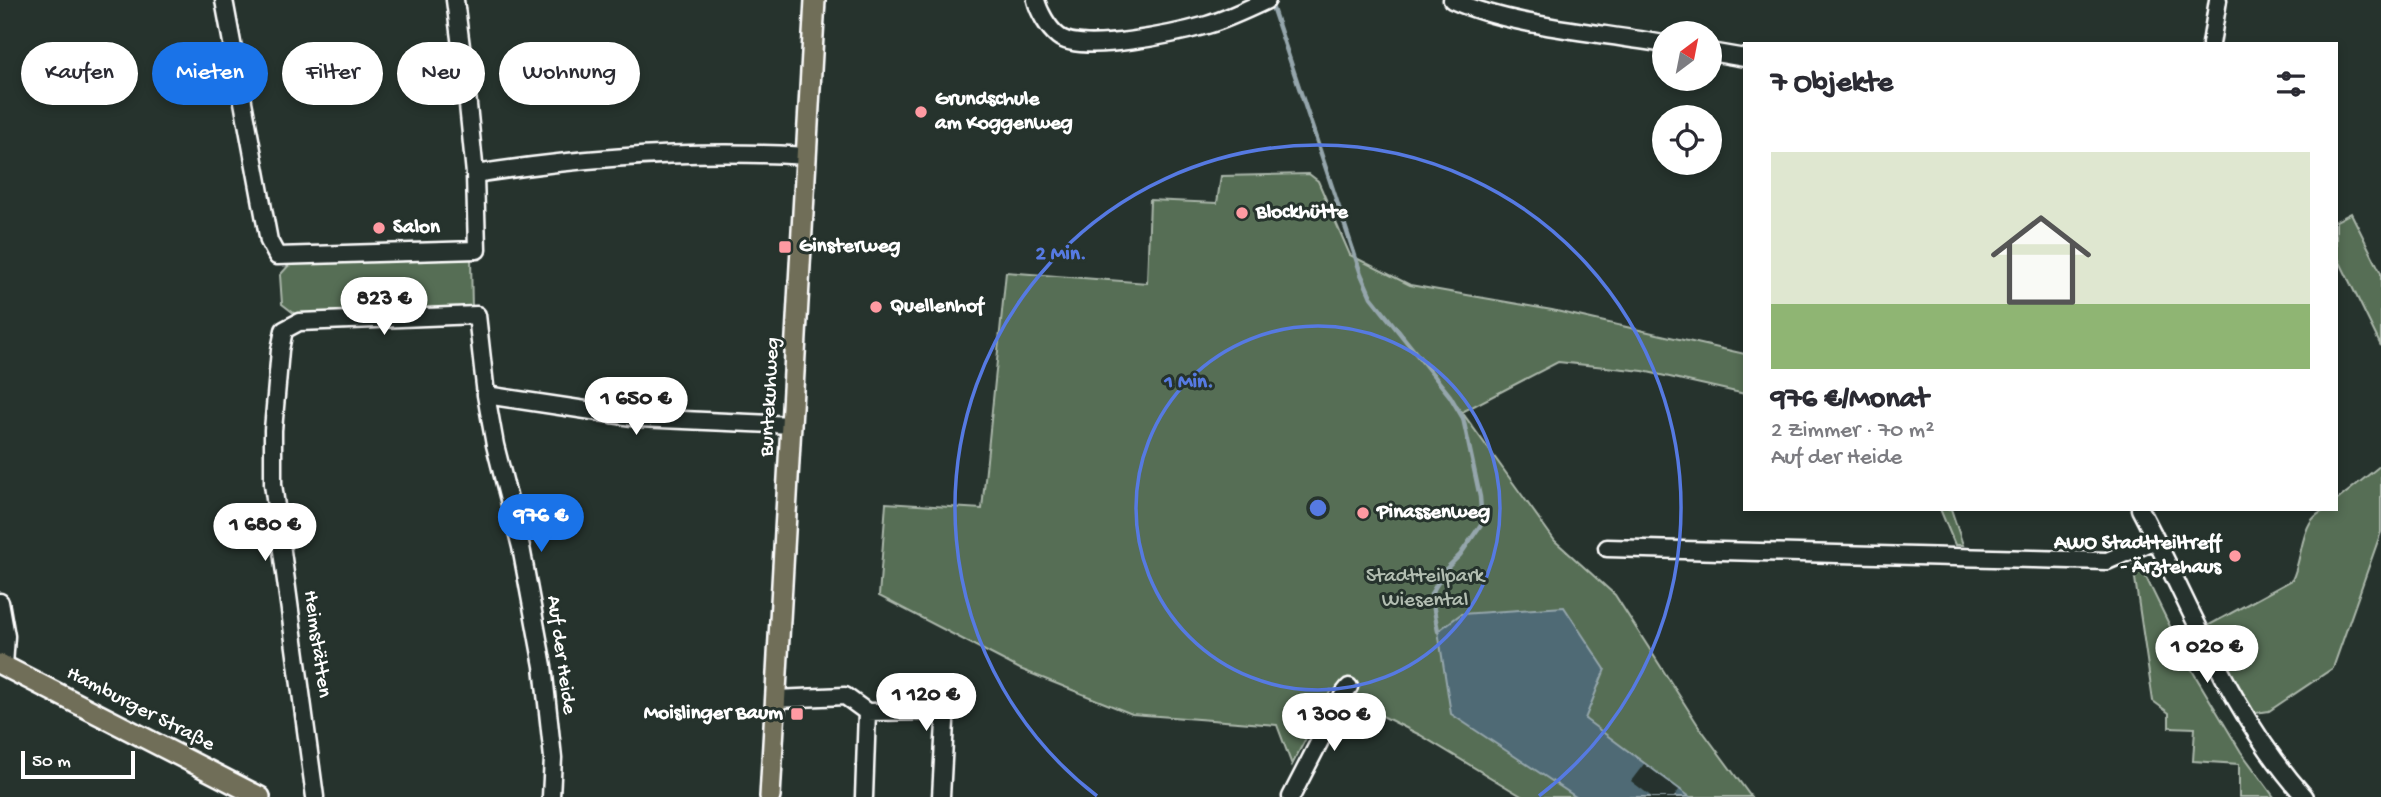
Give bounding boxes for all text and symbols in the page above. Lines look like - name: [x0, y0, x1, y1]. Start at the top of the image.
- north arrow: [1652, 21, 1722, 91]
- map controls: [1652, 21, 1722, 175]
- chip: Kaufen: [21, 42, 138, 105]
- chip: Mieten: [152, 42, 268, 105]
- chip: Filter: [282, 42, 383, 105]
- chip: Neu: [397, 42, 485, 105]
- chip: Wohnung: [499, 42, 640, 105]
- icon: filters: [2272, 65, 2310, 103]
- text: 7 Objekte: [1771, 67, 1893, 102]
- place label: Grundschule am Koggenweg: [934, 88, 1073, 137]
- marker: Grundschule am Koggenweg: [913, 104, 929, 120]
- button: locate: [1652, 105, 1722, 175]
- icon: home: [1978, 197, 2104, 323]
- place label: Blockhütte: [1255, 201, 1349, 226]
- marker: Blockhütte: [1234, 205, 1250, 221]
- place label: Salon: [393, 216, 441, 241]
- marker: Salon: [371, 220, 387, 236]
- place label: Ginsterweg: [799, 235, 900, 260]
- marker: Ginsterweg: [777, 239, 793, 255]
- text: 2 Min.: [1036, 243, 1086, 268]
- pin: 823 €: [335, 278, 433, 337]
- text: 823 €: [357, 286, 411, 313]
- place label: Quellenhof: [890, 295, 986, 320]
- marker: Quellenhof: [868, 299, 884, 315]
- street label: Buntekuhweg: [755, 337, 787, 458]
- text: 1 Min.: [1163, 371, 1214, 396]
- pin: 1 650 €: [571, 378, 701, 437]
- text: 976 €/Monat: [1771, 383, 1929, 418]
- text: 1 650 €: [601, 386, 671, 413]
- text: 2 Zimmer · 70 m²: [1771, 418, 1934, 445]
- text: Auf der Heide: [1771, 445, 1902, 472]
- pin: 976 €: [492, 494, 590, 554]
- centre of rings: [1306, 496, 1330, 520]
- place label: Pinassenweg: [1376, 501, 1490, 526]
- text: 976 €: [514, 503, 568, 530]
- pin: 1 680 €: [200, 504, 330, 563]
- marker: Pinassenweg: [1355, 505, 1371, 521]
- text: 1 680 €: [229, 512, 301, 539]
- place label: AWO Stadtteiltreff - Ärztehaus: [2053, 532, 2224, 581]
- marker: AWO Stadtteiltreff - Ärztehaus: [2227, 548, 2243, 564]
- park label: Stadtteilpark Wiesental: [1366, 565, 1487, 614]
- street label: Heimstätten: [296, 589, 336, 699]
- street label: Auf der Heide: [539, 594, 581, 717]
- pin: 1 020 €: [2142, 626, 2272, 685]
- text: 1 020 €: [2171, 634, 2243, 661]
- street label: Hamburger Straße: [62, 662, 219, 759]
- pin: 1 120 €: [861, 674, 991, 733]
- text: 1 120 €: [892, 682, 960, 709]
- pin: 1 300 €: [1269, 694, 1399, 753]
- place label: Moislinger Baum: [644, 702, 783, 727]
- text: 1 300 €: [1298, 702, 1370, 729]
- marker: Moislinger Baum: [789, 706, 805, 722]
- scale bar: [21, 748, 135, 780]
- text: 50 m: [32, 751, 71, 774]

